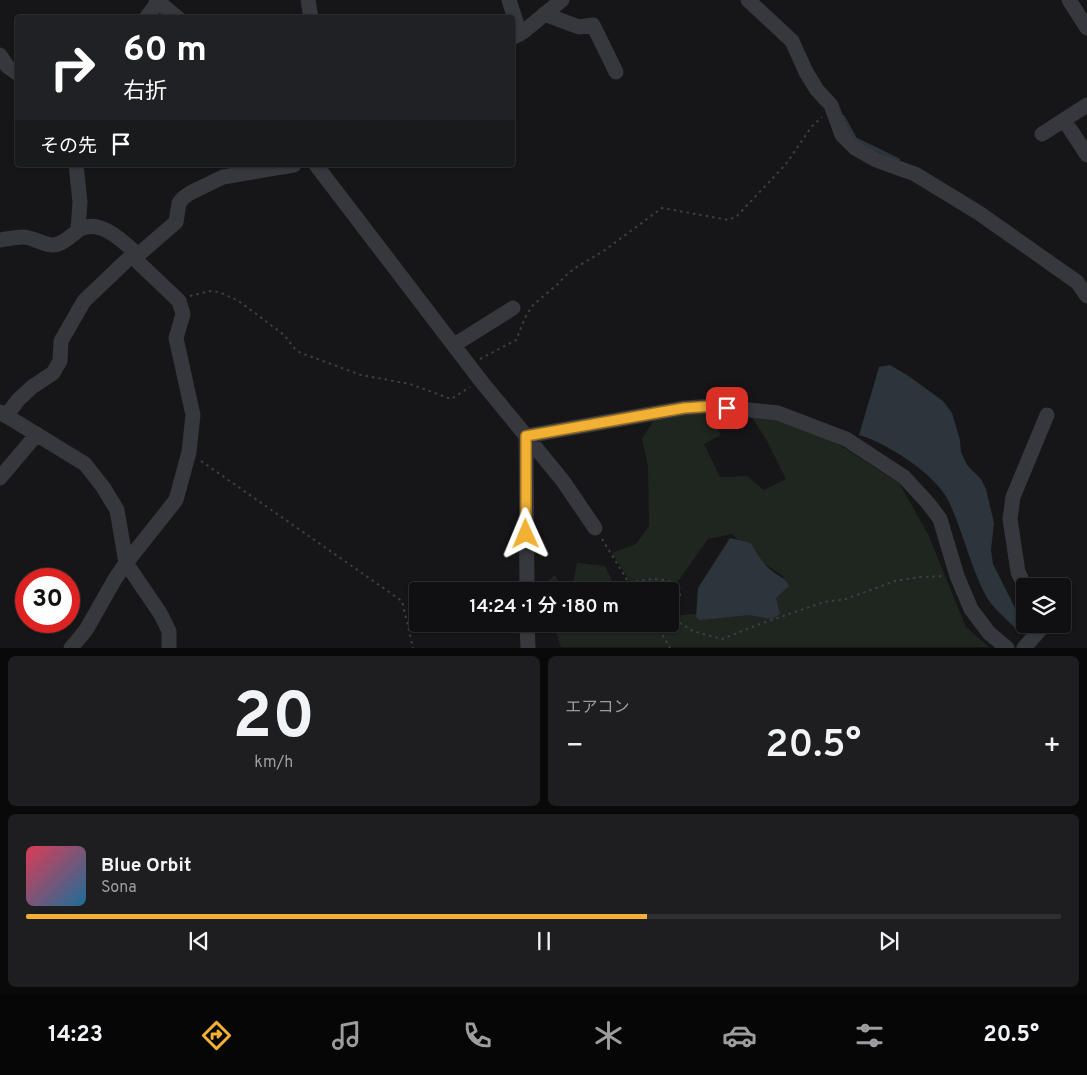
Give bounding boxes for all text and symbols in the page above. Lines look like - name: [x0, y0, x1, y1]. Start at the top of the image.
- text: 60 m: [123, 29, 207, 73]
- icon: right: [40, 35, 105, 100]
- text: 右折: [123, 79, 167, 106]
- icon: arrive: [107, 130, 135, 158]
- text: その先: [40, 135, 97, 159]
- pin: [706, 387, 748, 429]
- icon: arrive: [713, 394, 741, 422]
- position arrow: [499, 507, 551, 559]
- speed limit sign: 30: [15, 568, 80, 633]
- map controls: [1016, 578, 1071, 633]
- button: layers: [1016, 578, 1071, 633]
- text: 14:24 · 1 分 · 180 m: [469, 595, 619, 619]
- text: 20: [233, 679, 315, 761]
- text: エアコン: [566, 698, 630, 718]
- text: 20.5°: [765, 722, 861, 771]
- text: −: [566, 729, 584, 765]
- text: +: [1043, 729, 1061, 765]
- text: km/h: [254, 753, 293, 773]
- text: Blue Orbit: [101, 854, 191, 878]
- text: Sona: [101, 878, 137, 898]
- icon: previous: [185, 927, 213, 955]
- icon: pause: [530, 927, 558, 955]
- icon: next: [875, 927, 903, 955]
- icon: directions: [199, 1018, 234, 1053]
- icon: music: [329, 1018, 364, 1053]
- icon: phone: [460, 1018, 495, 1053]
- icon: climate: [591, 1018, 626, 1053]
- icon: car: [722, 1018, 757, 1053]
- icon: filters: [852, 1018, 887, 1053]
- text: 14:23: [48, 1022, 103, 1049]
- text: 20.5°: [983, 1022, 1039, 1049]

